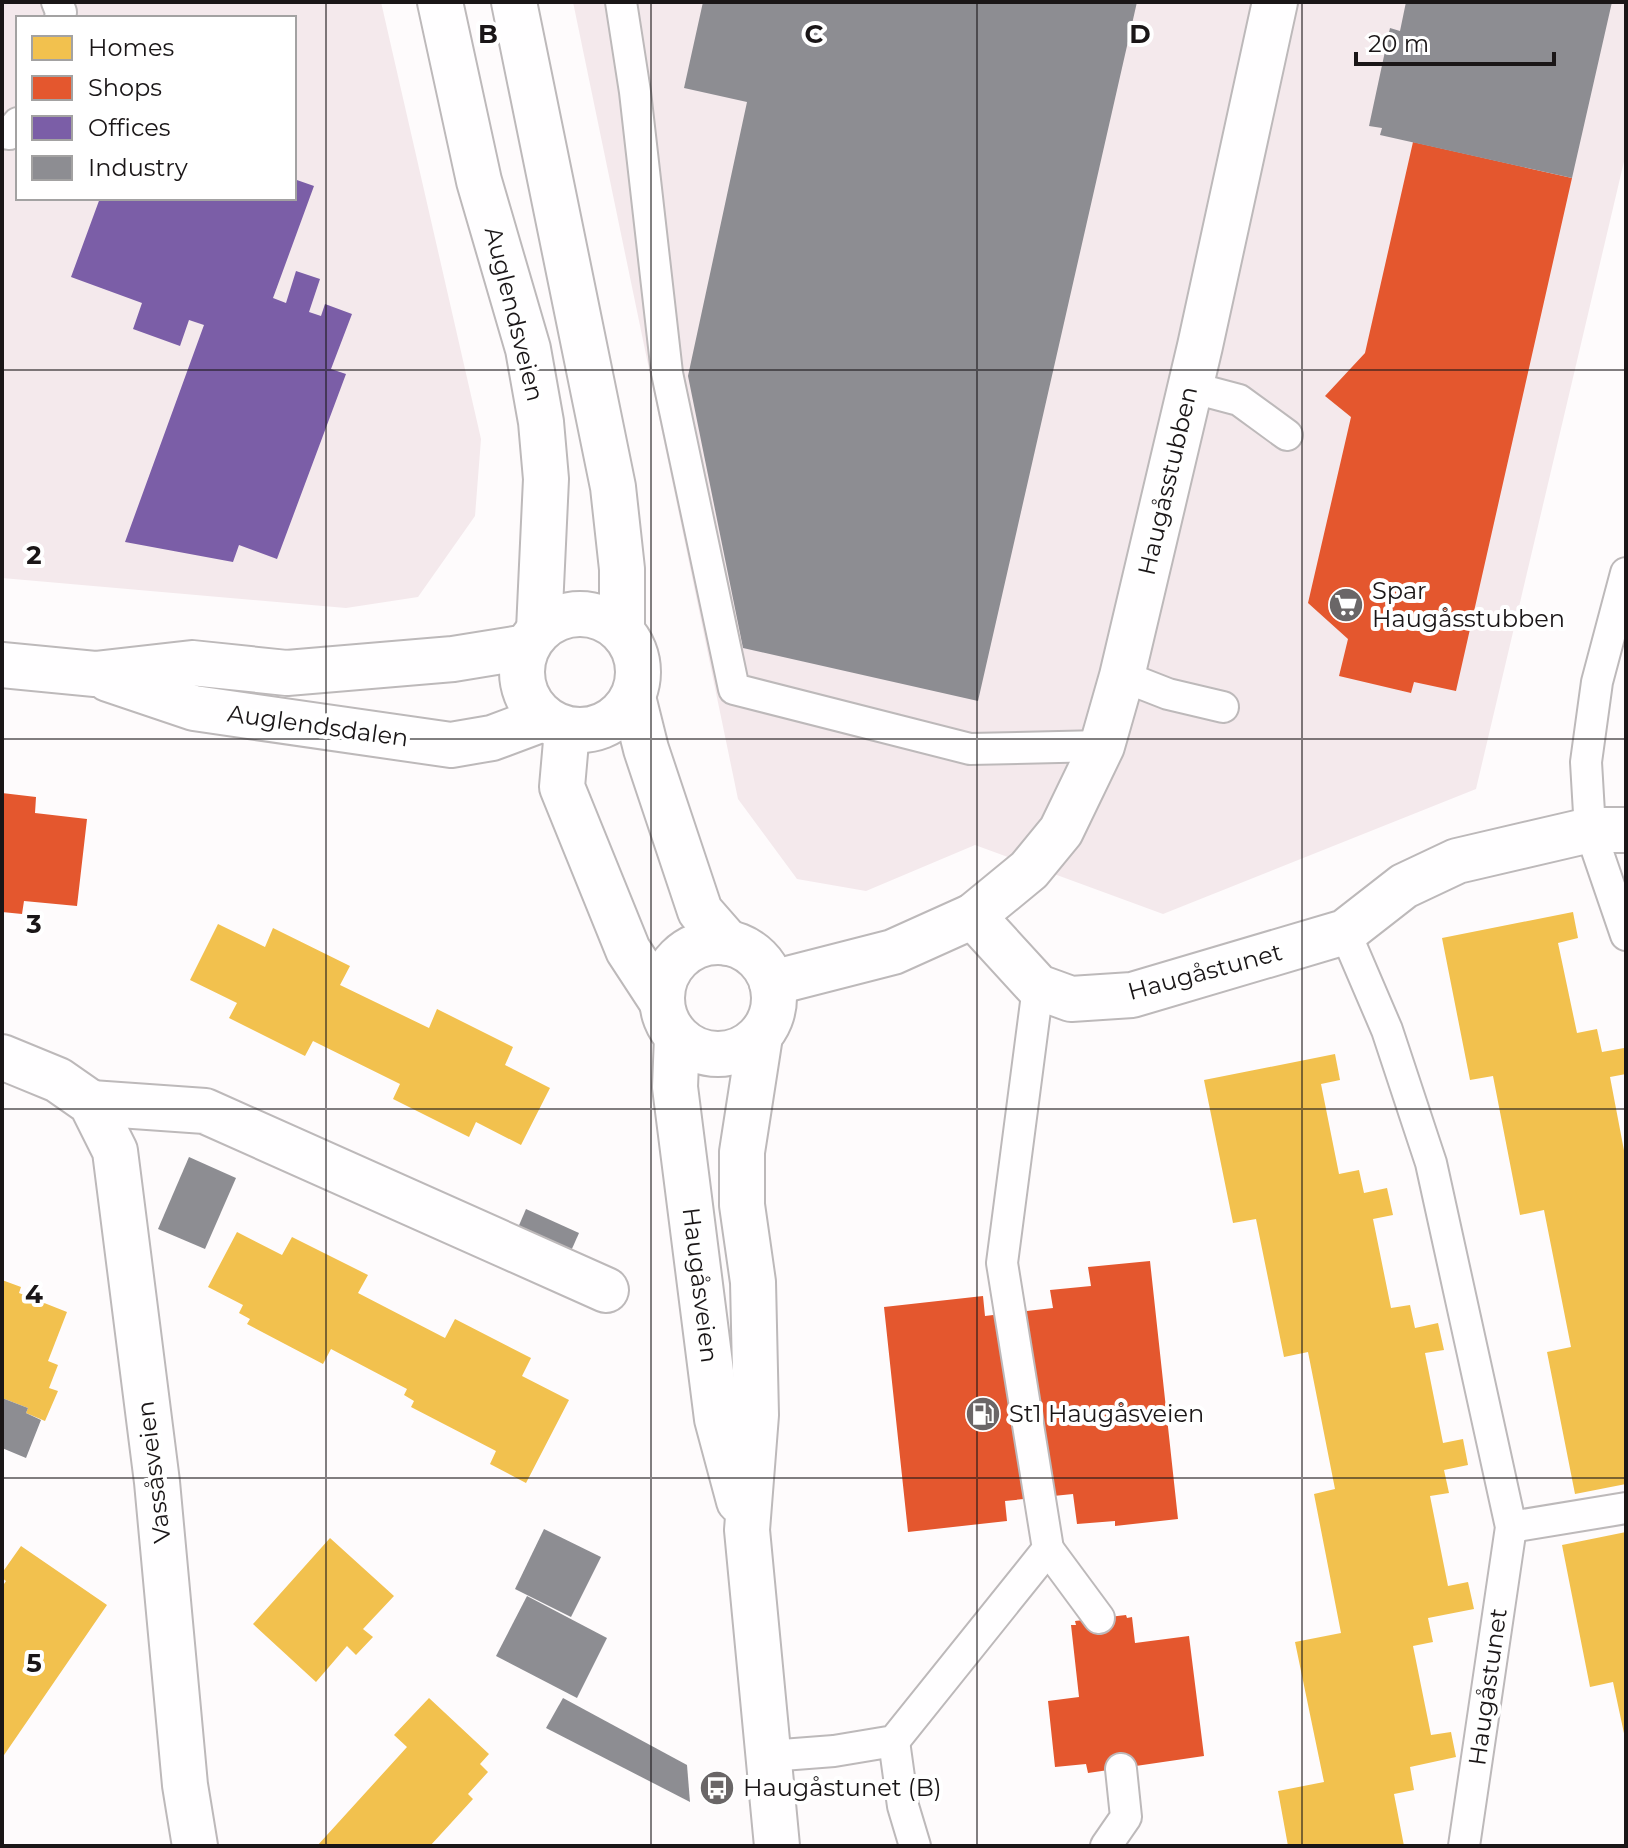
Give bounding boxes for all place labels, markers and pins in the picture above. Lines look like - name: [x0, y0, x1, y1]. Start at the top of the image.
- place label: Spar Haugåsstubben: [1372, 576, 1565, 633]
- supermarket icon: Spar Haugåsstubben: [1327, 586, 1365, 624]
- fuel station icon: St1 Haugåsveien: [964, 1395, 1002, 1433]
- place label: St1 Haugåsveien: [1009, 1399, 1204, 1428]
- bus stop icon: Haugåstunet (B): [698, 1769, 736, 1807]
- place label: Haugåstunet (B): [743, 1773, 942, 1802]

